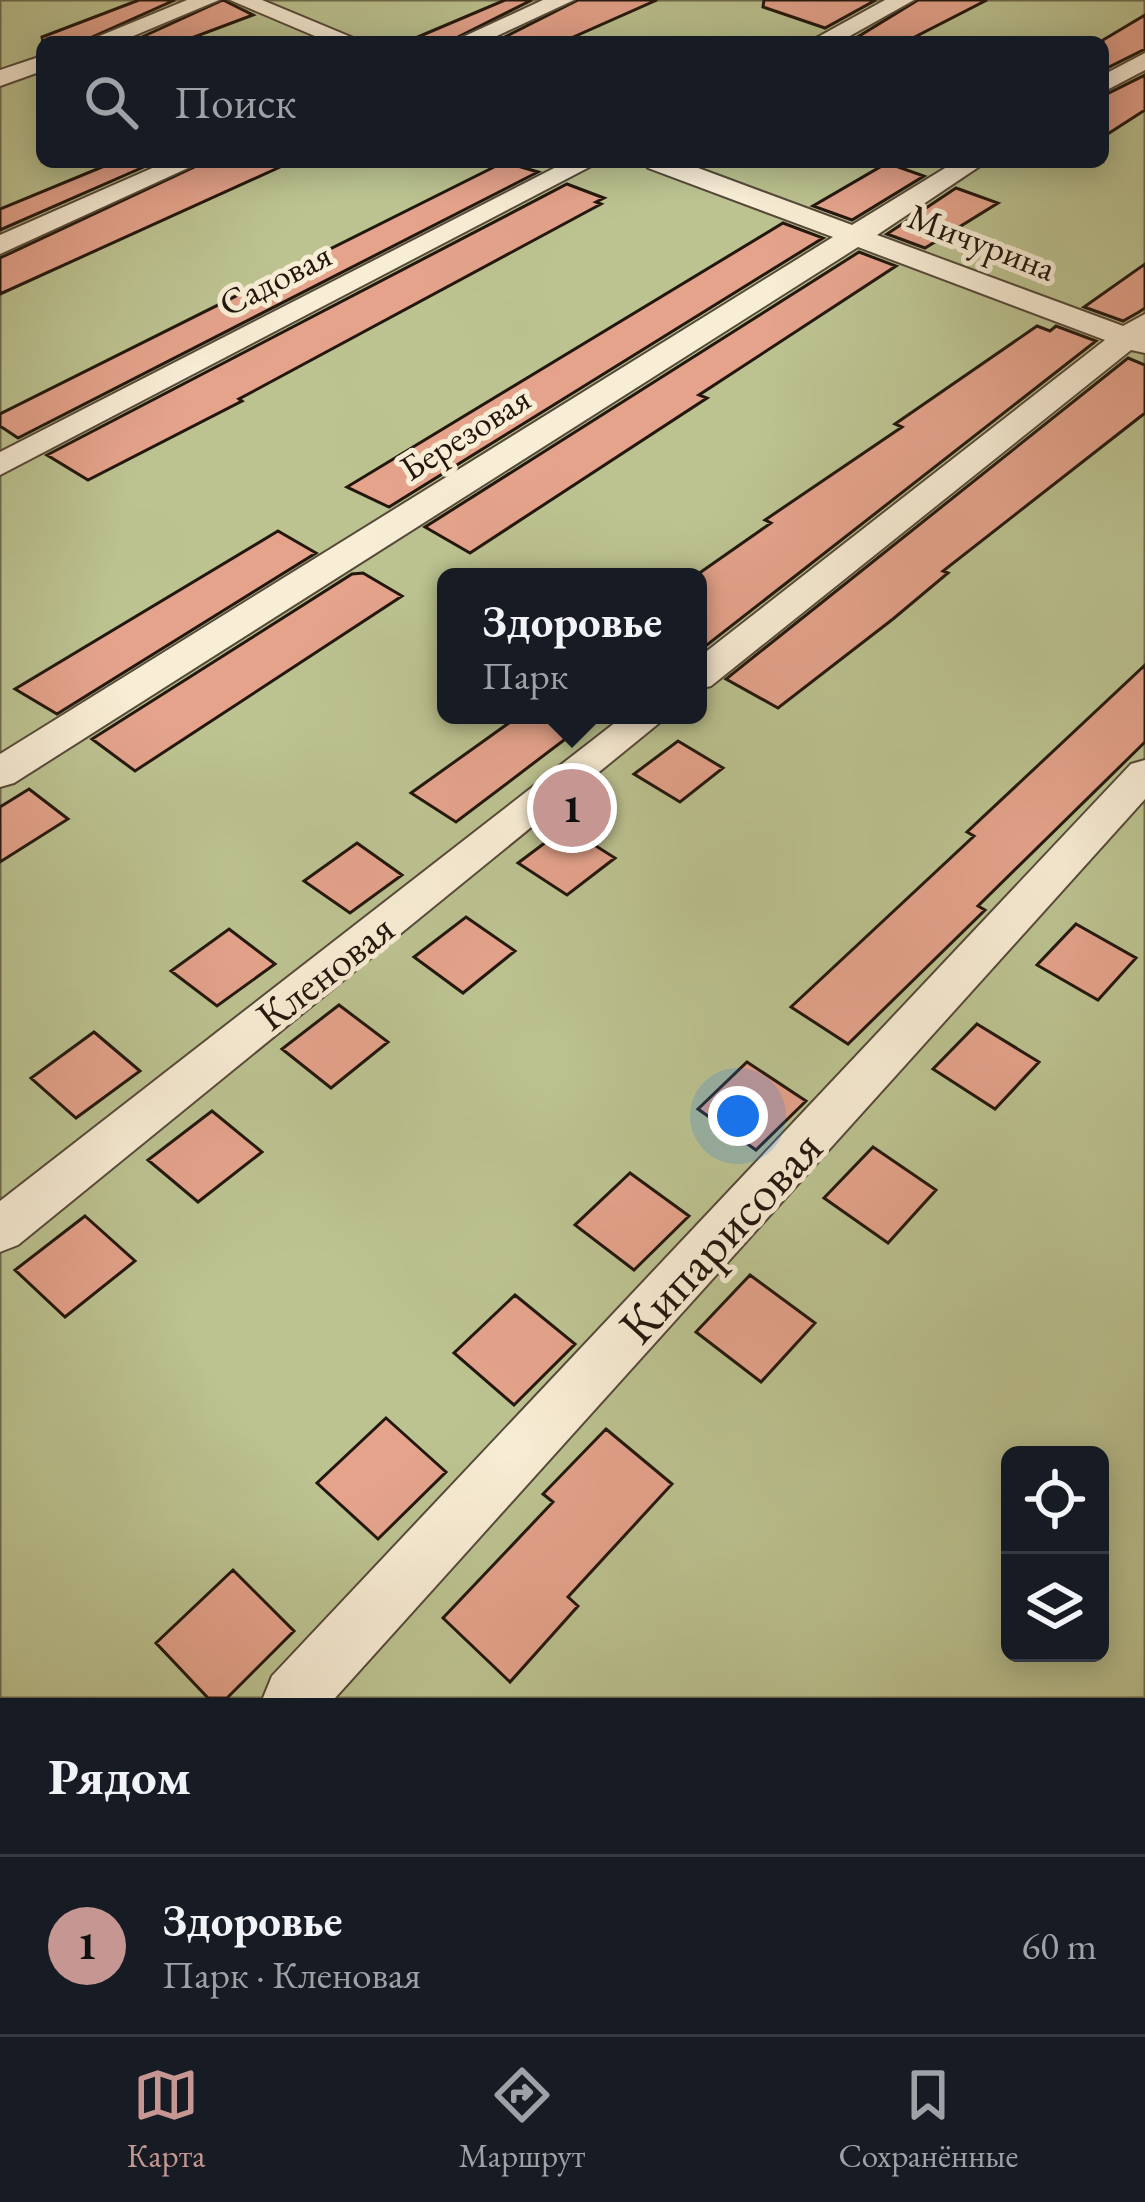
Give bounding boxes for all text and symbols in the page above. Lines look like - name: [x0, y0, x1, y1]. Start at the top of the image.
- search box: [36, 36, 1109, 168]
- icon: search: [78, 69, 144, 135]
- text: Поиск: [174, 73, 296, 131]
- street label: Мичурина: [902, 192, 1063, 292]
- street label: Садовая: [211, 231, 339, 327]
- street label: Березовая: [391, 375, 539, 491]
- popup: [437, 568, 707, 724]
- text: Здоровье: [482, 592, 662, 650]
- text: Парк: [482, 650, 569, 701]
- pin: 1: [533, 763, 611, 853]
- street label: Кленовая: [245, 901, 405, 1043]
- your location: [708, 1086, 768, 1146]
- street label: Кипарисовая: [604, 1115, 836, 1357]
- map controls: [1001, 1446, 1109, 1662]
- button: locate: [1001, 1446, 1109, 1554]
- button: layers: [1001, 1554, 1109, 1662]
- text: Рядом: [48, 1743, 191, 1809]
- text: Здоровье: [162, 1891, 342, 1949]
- text: 1: [77, 1920, 97, 1971]
- text: 60 m: [1021, 1920, 1097, 1971]
- text: Парк · Кленовая: [162, 1949, 421, 2000]
- tab: Карта: [127, 2062, 205, 2177]
- tab: Маршрут: [459, 2062, 585, 2177]
- tab: Сохранённые: [838, 2062, 1018, 2177]

